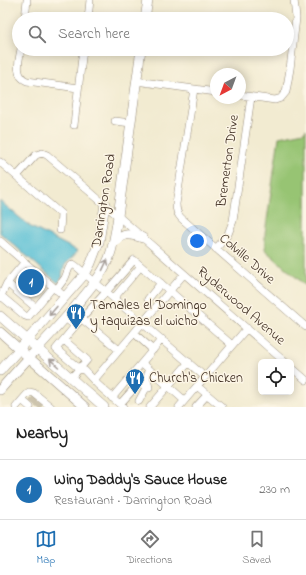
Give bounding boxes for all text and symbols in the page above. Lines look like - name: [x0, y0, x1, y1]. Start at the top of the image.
- search box: [12, 12, 294, 56]
- icon: search: [26, 23, 48, 45]
- text: Search here: [58, 23, 130, 45]
- north arrow: [210, 68, 246, 104]
- street label: Bremerton Drive: [211, 113, 245, 210]
- street label: Darrington Road: [86, 152, 123, 251]
- street label: Colville Drive: [214, 229, 280, 290]
- your location: [187, 231, 207, 251]
- one-way arrow: [102, 259, 109, 271]
- street label: Ryderwood Avenue: [191, 262, 290, 352]
- pin: 1: [18, 267, 44, 297]
- place label: Tamales el Domingo y taquizas el wicho: [90, 295, 207, 333]
- restaurant icon: Tamales el Domingo y taquizas el wicho: [65, 302, 87, 330]
- one-way arrow: [48, 306, 57, 317]
- one-way arrow: [48, 359, 59, 368]
- map controls: [258, 359, 294, 395]
- button: locate: [258, 359, 294, 395]
- restaurant icon: Church's Chicken: [124, 367, 146, 395]
- place label: Church's Chicken: [149, 368, 243, 389]
- text: Nearby: [16, 421, 68, 446]
- text: Wing Daddy's Sauce House: [54, 469, 227, 491]
- text: 1: [27, 480, 31, 499]
- text: 230 m: [259, 480, 290, 499]
- text: Restaurant · Darrington Road: [54, 491, 212, 510]
- tab: Map: [35, 528, 57, 568]
- tab: Directions: [127, 528, 172, 568]
- tab: Saved: [242, 528, 271, 568]

